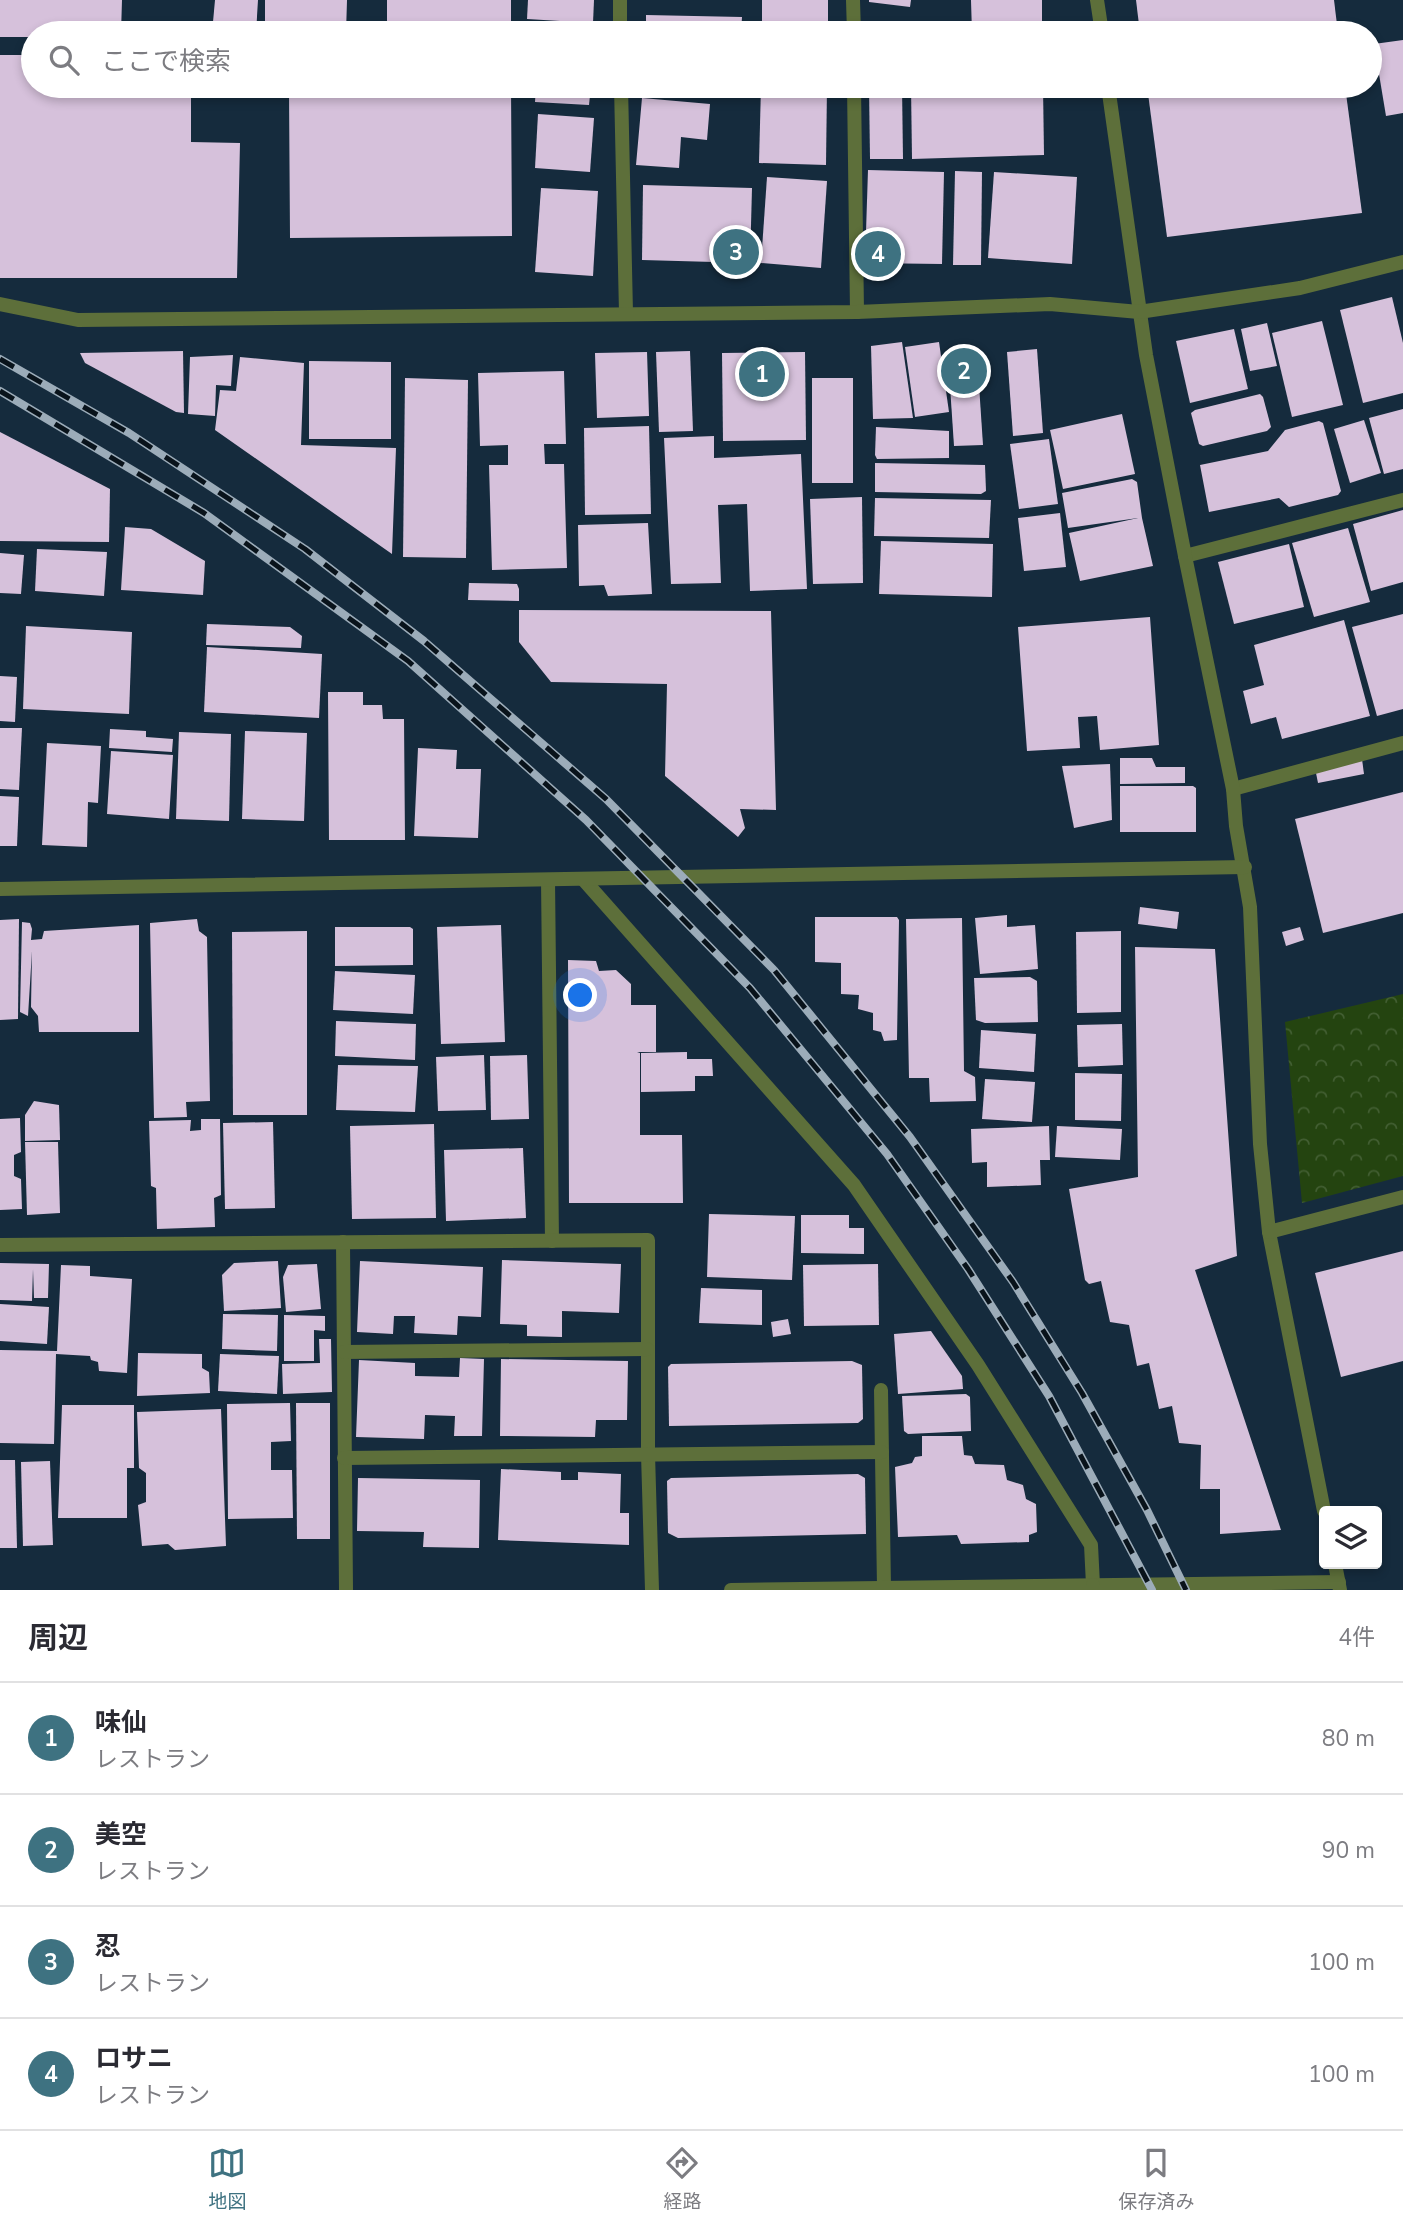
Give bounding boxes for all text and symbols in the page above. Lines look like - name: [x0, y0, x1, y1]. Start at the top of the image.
- search box: [21, 21, 1382, 98]
- icon: search: [45, 41, 83, 79]
- text: ここで検索: [101, 44, 231, 79]
- pin: 3: [713, 226, 759, 278]
- pin: 4: [855, 228, 901, 280]
- pin: 2: [941, 345, 987, 397]
- pin: 1: [739, 348, 785, 400]
- your location: [563, 978, 597, 1012]
- map controls: [1319, 1506, 1382, 1569]
- button: layers: [1319, 1506, 1382, 1569]
- text: 周辺: [28, 1618, 88, 1659]
- text: 4件: [1338, 1622, 1375, 1653]
- text: 味仙: [95, 1705, 147, 1740]
- text: 1: [44, 1723, 58, 1754]
- text: 80 m: [1322, 1723, 1375, 1754]
- text: レストラン: [95, 1744, 210, 1775]
- text: 美空: [95, 1817, 147, 1852]
- text: 2: [44, 1835, 58, 1866]
- text: 90 m: [1322, 1835, 1375, 1866]
- text: レストラン: [95, 1856, 210, 1887]
- text: 忍: [95, 1929, 121, 1964]
- text: 3: [44, 1947, 58, 1978]
- text: 100 m: [1308, 1947, 1375, 1978]
- text: レストラン: [95, 1968, 210, 1999]
- text: ロサニ: [95, 2041, 173, 2076]
- text: 4: [44, 2059, 58, 2090]
- text: 100 m: [1308, 2059, 1375, 2090]
- text: レストラン: [95, 2080, 210, 2111]
- tab: 地図: [208, 2144, 247, 2215]
- tab: 経路: [663, 2144, 702, 2215]
- tab: 保存済み: [1118, 2144, 1195, 2215]

